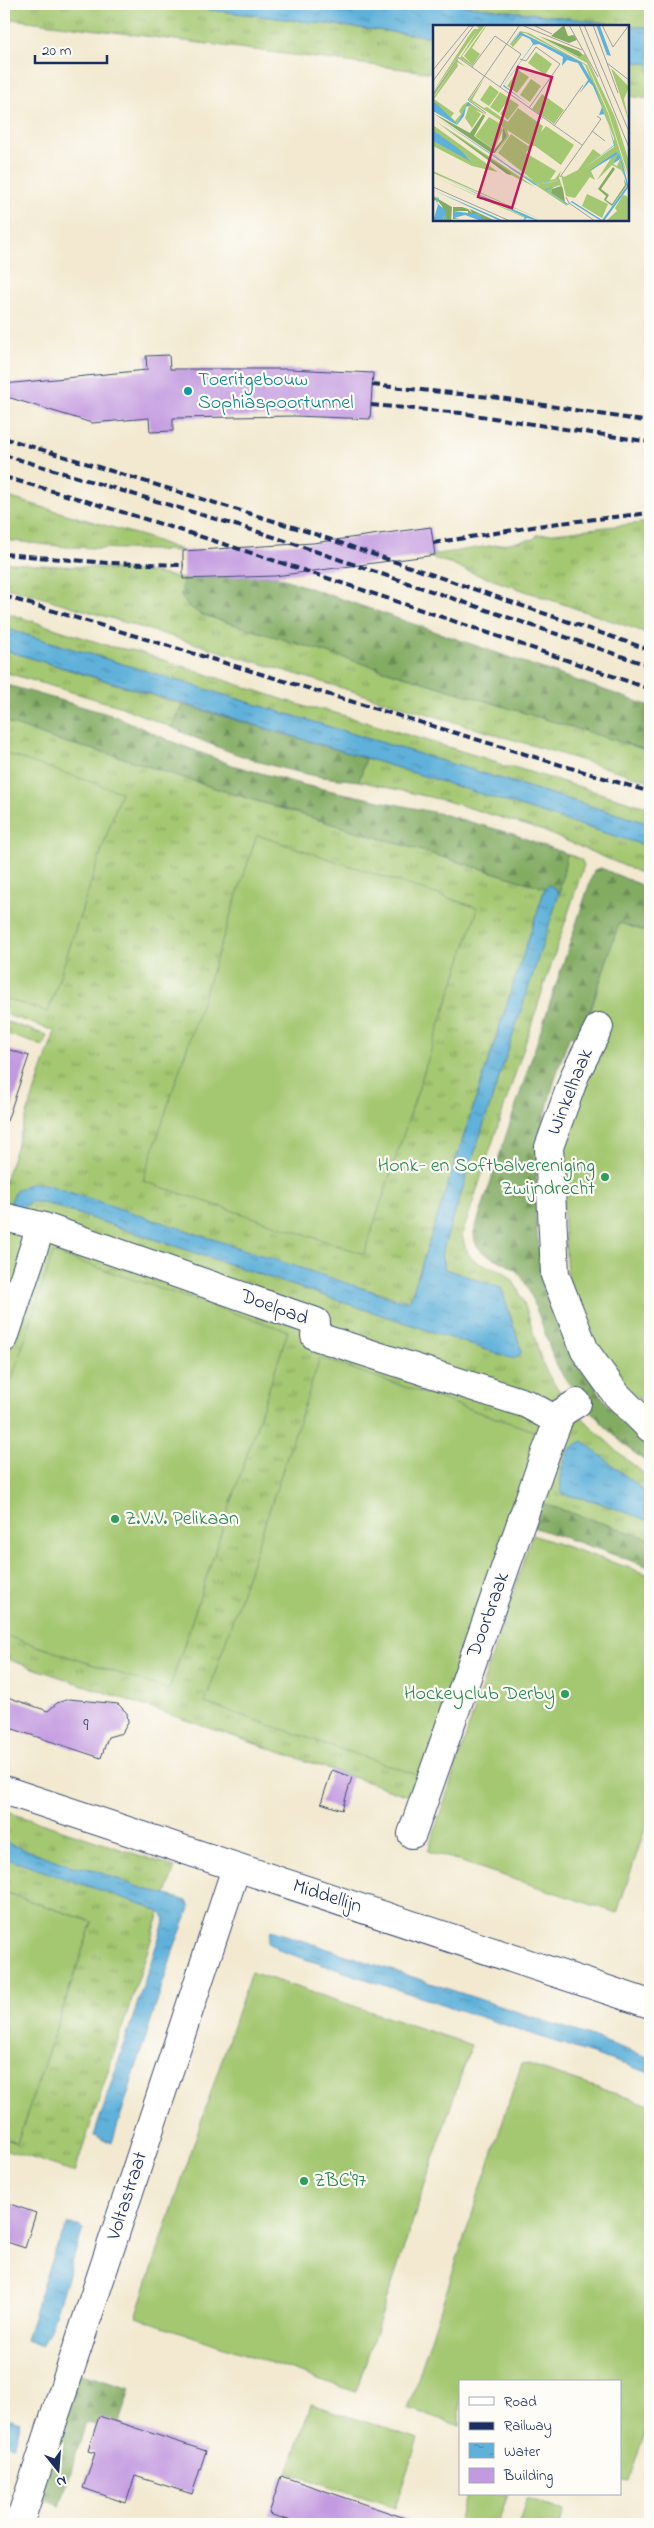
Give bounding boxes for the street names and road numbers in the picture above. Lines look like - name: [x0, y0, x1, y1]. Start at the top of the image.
- street label: Winkelhaak: [541, 1044, 602, 1140]
- street label: Doelpad: [235, 1282, 312, 1334]
- street label: Doorbraak: [460, 1568, 518, 1663]
- street label: Middellijn: [289, 1872, 366, 1922]
- street label: Voltastraat: [100, 2148, 156, 2245]

